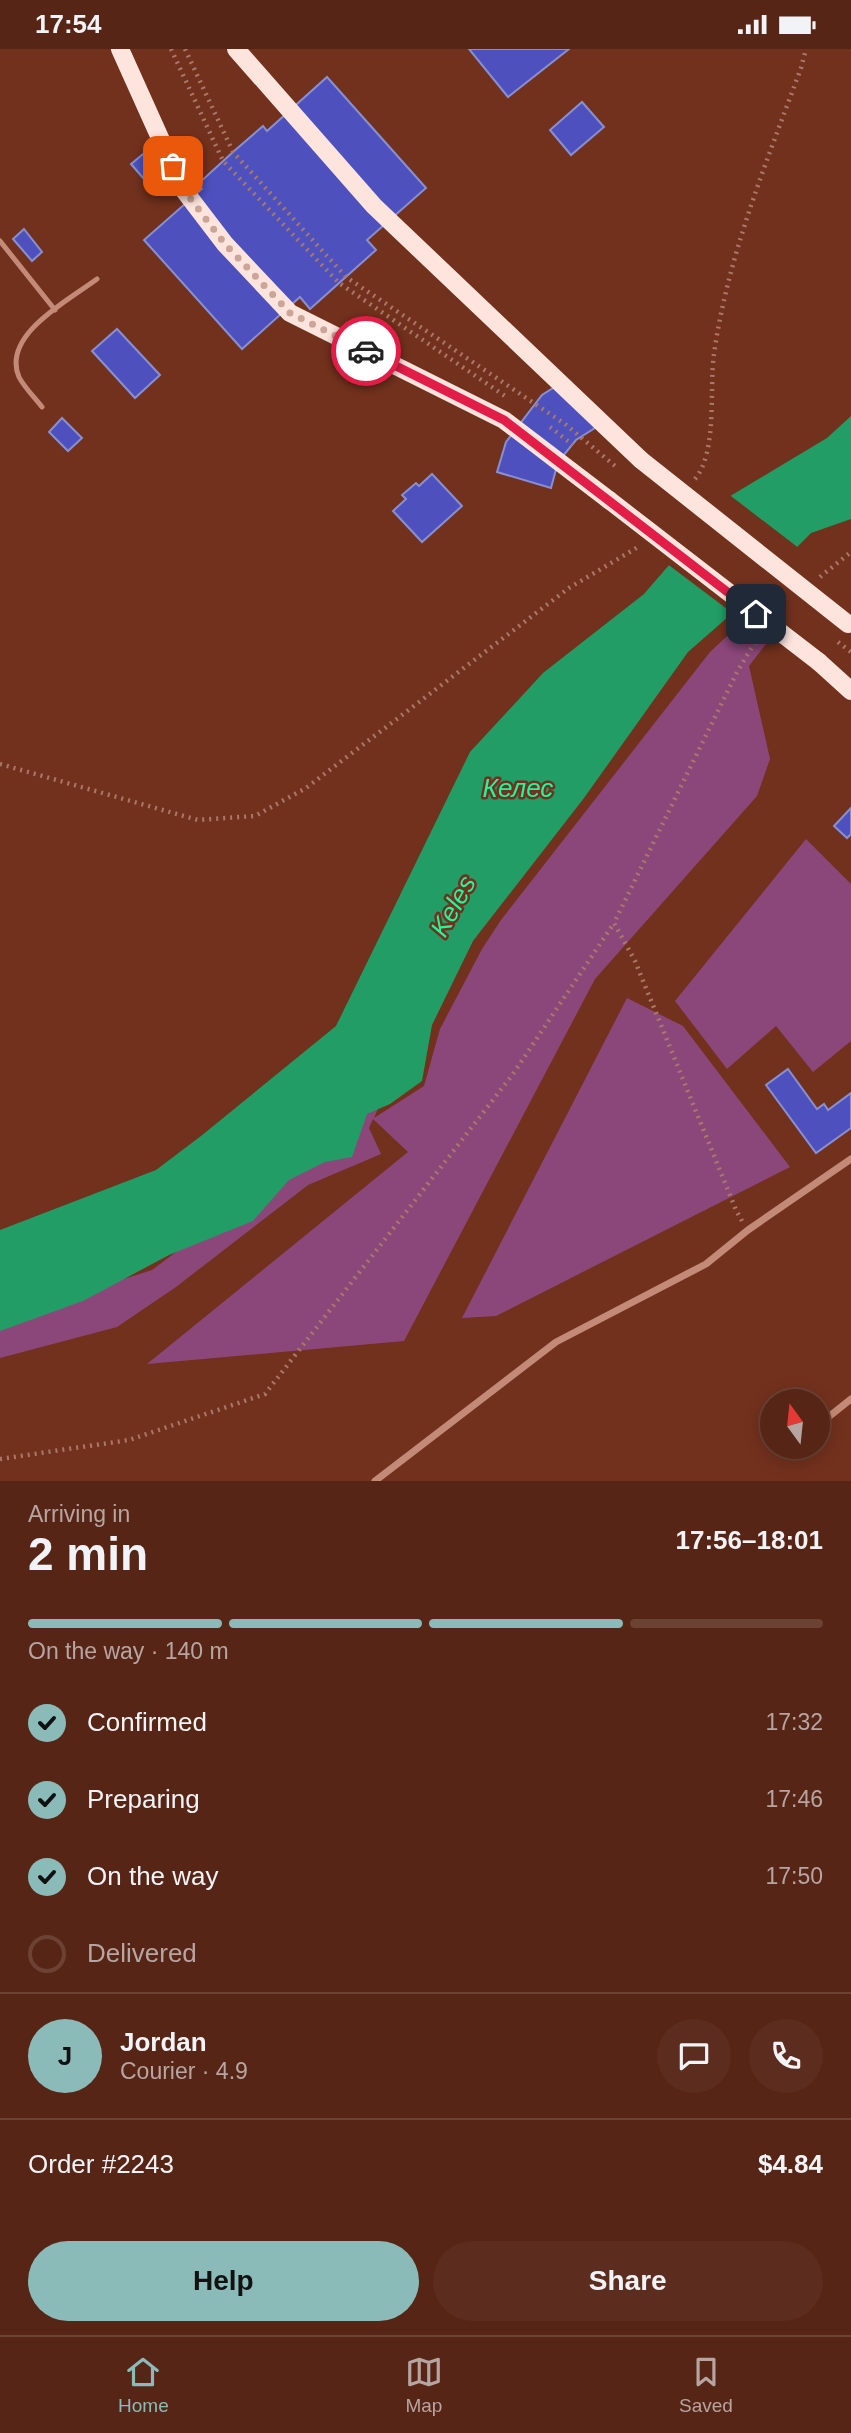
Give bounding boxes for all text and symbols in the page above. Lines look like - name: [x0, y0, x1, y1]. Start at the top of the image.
- text: 17:54: [35, 9, 102, 39]
- pin: [143, 136, 203, 196]
- icon: bag: [154, 147, 192, 185]
- courier: [331, 316, 401, 386]
- icon: car: [347, 332, 385, 370]
- pin: [726, 584, 786, 644]
- icon: home: [737, 595, 775, 633]
- water label: Келес: [483, 773, 553, 803]
- water label: Keles: [424, 870, 482, 942]
- north arrow: [760, 1389, 830, 1459]
- map controls: [760, 1389, 830, 1459]
- text: Arriving in: [28, 1501, 130, 1527]
- text: 17:56–18:01: [676, 1525, 823, 1555]
- text: 2 min: [28, 1528, 148, 1580]
- text: On the way · 140 m: [28, 1638, 229, 1664]
- icon: check: [28, 1704, 66, 1742]
- text: Confirmed: [87, 1707, 207, 1737]
- text: 17:32: [765, 1709, 823, 1735]
- icon: check: [28, 1781, 66, 1819]
- text: Preparing: [87, 1784, 200, 1814]
- text: 17:46: [765, 1786, 823, 1812]
- icon: check: [28, 1858, 66, 1896]
- text: On the way: [87, 1861, 219, 1891]
- text: 17:50: [765, 1863, 823, 1889]
- text: Delivered: [87, 1938, 197, 1968]
- button: chat: [657, 2019, 731, 2093]
- button: phone: [749, 2019, 823, 2093]
- text: Jordan: [120, 2027, 207, 2057]
- text: J: [58, 2041, 72, 2071]
- text: Courier · 4.9: [120, 2058, 248, 2084]
- text: Order #2243: [28, 2149, 174, 2179]
- text: $4.84: [758, 2149, 823, 2179]
- button: Help: [28, 2241, 419, 2321]
- button: Share: [433, 2241, 823, 2321]
- tab: Home: [118, 2353, 169, 2417]
- tab: Map: [405, 2353, 443, 2417]
- tab: Saved: [679, 2353, 733, 2417]

